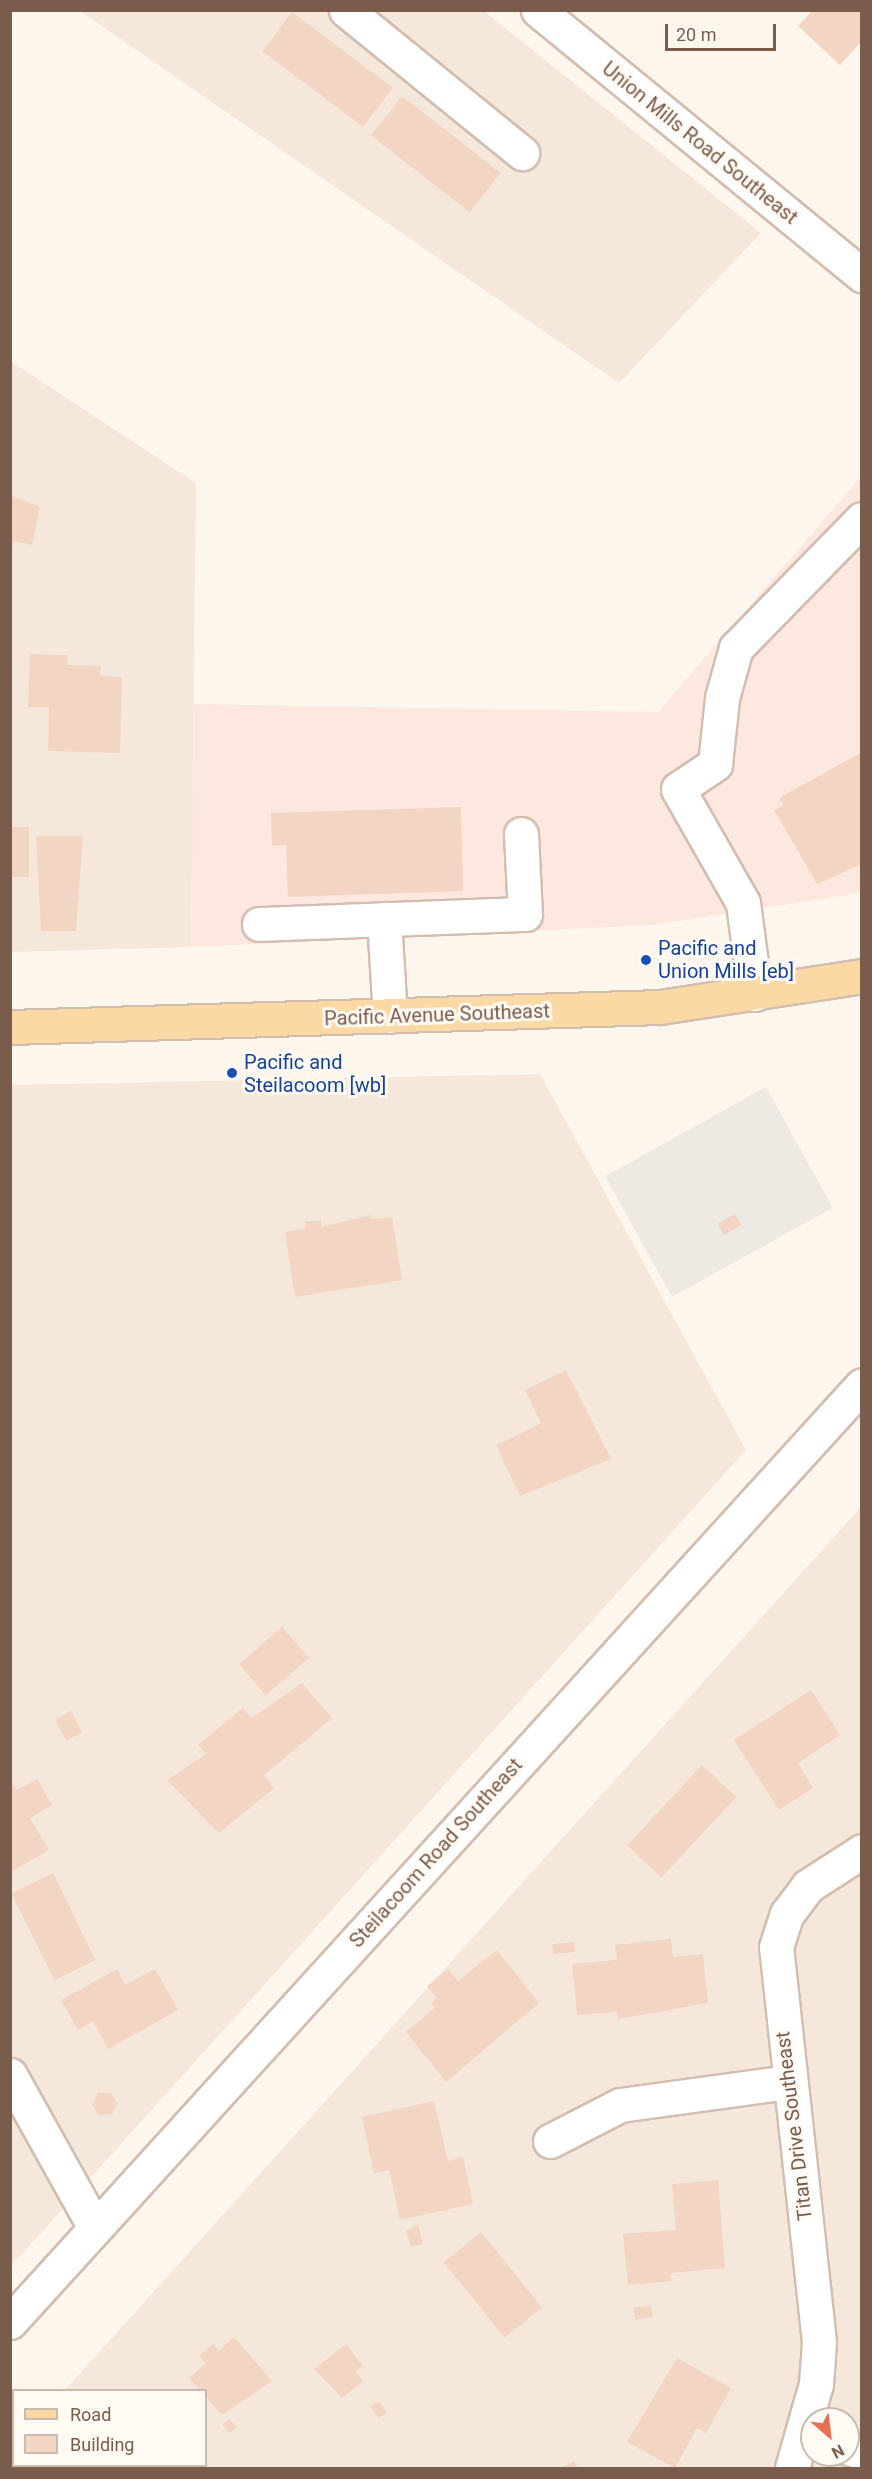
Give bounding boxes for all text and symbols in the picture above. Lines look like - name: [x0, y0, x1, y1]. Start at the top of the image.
- scale bar: [668, 12, 779, 50]
- text: 20 m: [676, 24, 716, 45]
- street label: Union Mills Road Southeast: [597, 57, 803, 229]
- place label: Pacific and Union Mills [eb]: [658, 936, 794, 983]
- marker: Pacific and Union Mills [eb]: [639, 953, 653, 967]
- street label: Pacific Avenue Southeast: [324, 999, 550, 1031]
- place label: Pacific and Steilacoom [wb]: [244, 1050, 386, 1097]
- marker: Pacific and Steilacoom [wb]: [225, 1066, 239, 1080]
- street label: Steilacoom Road Southeast: [345, 1753, 527, 1953]
- street label: Titan Drive Southeast: [770, 2030, 818, 2222]
- legend: [12, 2389, 207, 2467]
- text: Road: [70, 2404, 111, 2425]
- north arrow: [800, 2407, 860, 2467]
- text: Building: [70, 2434, 134, 2455]
- text: N: [828, 2441, 847, 2463]

